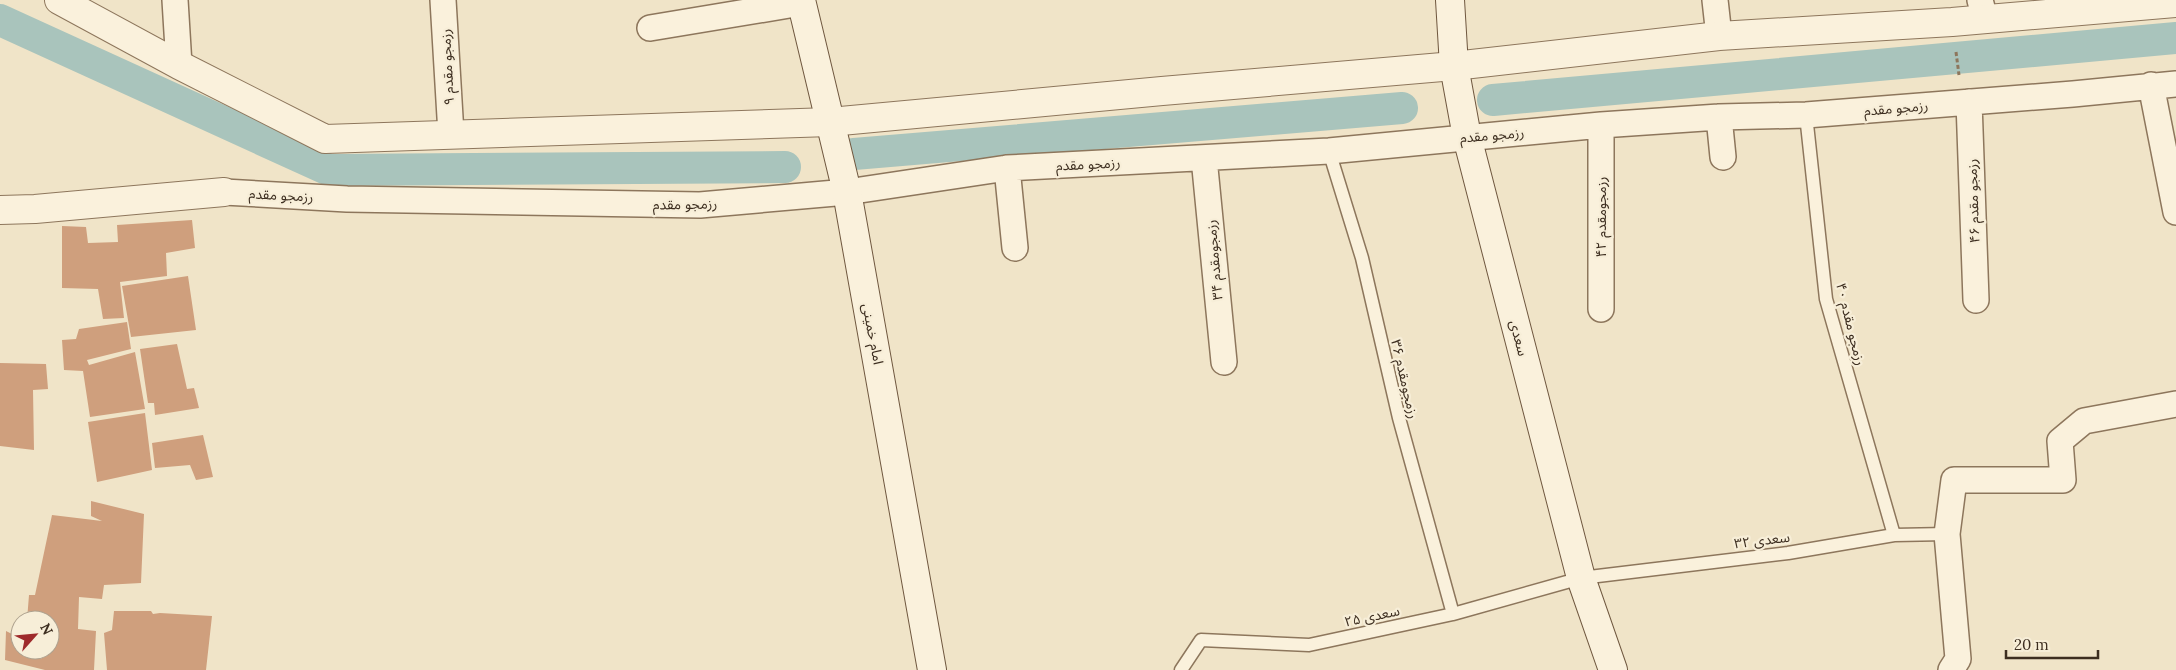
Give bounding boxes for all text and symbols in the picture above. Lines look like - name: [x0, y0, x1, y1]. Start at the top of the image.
- street label: رزمجو مقدم ۹: [436, 28, 460, 106]
- street label: رزمجو مقدم: [1863, 96, 1929, 122]
- street label: رزمجو مقدم: [1459, 123, 1525, 149]
- street label: رزمجو مقدم: [1055, 153, 1121, 177]
- street label: رزمجو مقدم ۴۶: [1963, 158, 1985, 244]
- street label: رزمجومقدم ۴۲: [1592, 177, 1612, 257]
- street label: رزمجو مقدم: [248, 184, 314, 208]
- street label: رزمجو مقدم: [652, 194, 718, 216]
- street label: رزمجومقدم ۳۴: [1202, 219, 1228, 301]
- street label: رزمجو مقدم ۴۰: [1830, 281, 1870, 368]
- street label: امام خمینی: [856, 302, 888, 366]
- street label: سعدی: [1506, 318, 1532, 358]
- street label: رزمجومقدم ۳۶: [1385, 338, 1423, 421]
- street label: سعدی ۳۲: [1733, 528, 1791, 552]
- street label: سعدی ۲۵: [1343, 601, 1401, 631]
- north arrow: [10, 610, 60, 660]
- text: N: [36, 620, 57, 638]
- scale bar: [2006, 628, 2098, 660]
- text: 20 m: [2014, 635, 2049, 654]

